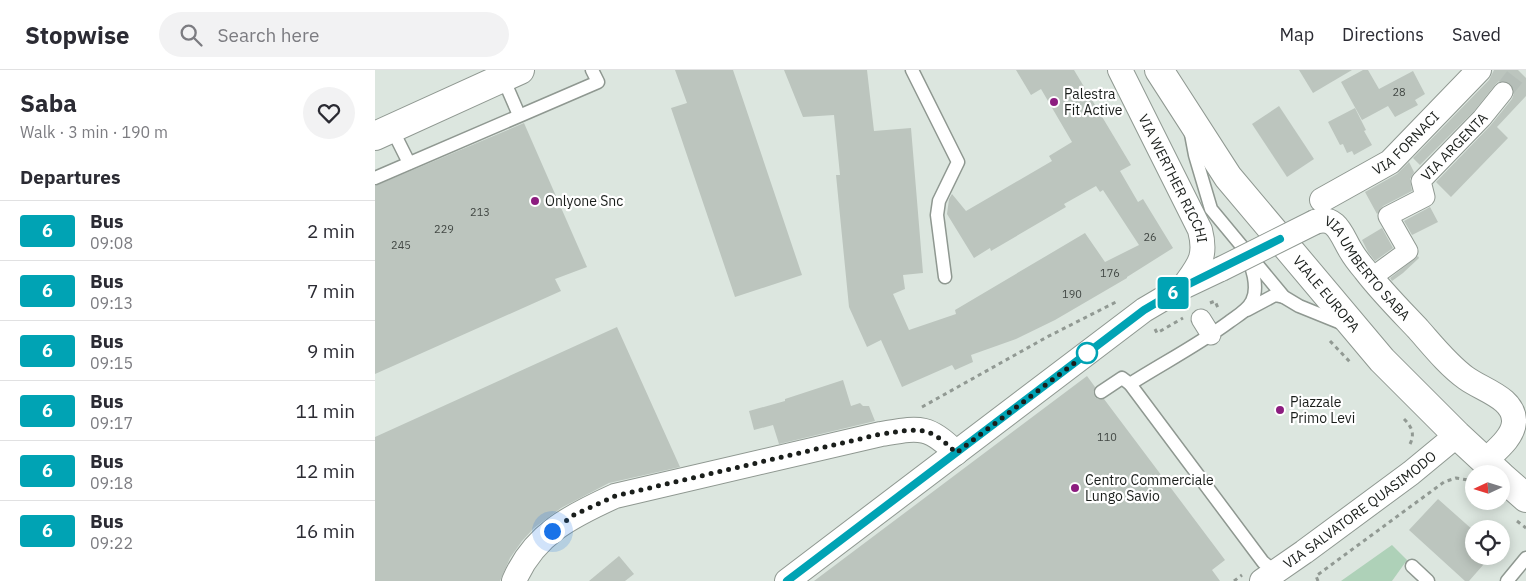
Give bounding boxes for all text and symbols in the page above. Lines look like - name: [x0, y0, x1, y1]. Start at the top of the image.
- search box: [159, 12, 509, 57]
- text: Stopwise: [25, 19, 129, 51]
- icon: search: [177, 21, 205, 49]
- text: Search here: [217, 23, 319, 47]
- text: Map: [1279, 23, 1314, 46]
- text: Directions: [1342, 23, 1424, 46]
- text: Saved: [1452, 23, 1501, 46]
- place label: Palestra Fit Active: [1064, 85, 1123, 119]
- house number: 28: [1392, 85, 1406, 99]
- text: Saba: [20, 87, 77, 119]
- button: heart: [303, 87, 355, 139]
- marker: Palestra Fit Active: [1048, 96, 1060, 108]
- street label: VIA FORNACI: [1369, 108, 1443, 179]
- street label: VIA ARGENTA: [1417, 109, 1491, 185]
- street label: VIA WERTHER RICCHI: [1134, 111, 1211, 244]
- text: Walk · 3 min · 190 m: [20, 122, 168, 142]
- text: Departures: [20, 165, 120, 189]
- place label: Onlyone Snc: [545, 192, 623, 210]
- marker: Onlyone Snc: [529, 195, 541, 207]
- house number: 213: [470, 205, 490, 219]
- text: Bus: [90, 209, 124, 233]
- street label: VIA UMBERTO SABA: [1322, 212, 1414, 324]
- text: 6: [42, 219, 53, 242]
- text: 2 min: [307, 219, 355, 243]
- house number: 229: [434, 222, 454, 236]
- house number: 26: [1143, 230, 1157, 244]
- text: 09:08: [90, 233, 133, 253]
- house number: 245: [391, 238, 411, 252]
- street label: VIALE EUROPA: [1289, 252, 1364, 336]
- house number: 176: [1100, 266, 1120, 280]
- text: Bus: [90, 269, 124, 293]
- line badge: 6: [1157, 277, 1189, 309]
- text: 6: [42, 279, 53, 302]
- text: 7 min: [307, 279, 355, 303]
- text: 6: [1168, 281, 1178, 304]
- house number: 190: [1062, 287, 1082, 301]
- text: 09:13: [90, 293, 133, 313]
- text: Bus: [90, 329, 124, 353]
- text: 6: [42, 339, 53, 362]
- text: 9 min: [307, 339, 355, 363]
- unlabelled marker: [1076, 342, 1098, 364]
- text: 09:15: [90, 353, 133, 373]
- text: Bus: [90, 389, 124, 413]
- place label: Piazzale Primo Levi: [1290, 393, 1355, 427]
- text: 6: [42, 399, 53, 422]
- text: 11 min: [296, 399, 355, 423]
- marker: Piazzale Primo Levi: [1274, 404, 1286, 416]
- text: 09:17: [90, 413, 133, 433]
- house number: 110: [1097, 430, 1117, 444]
- street label: VIA SALVATORE QUASIMODO: [1280, 447, 1440, 573]
- text: Bus: [90, 449, 124, 473]
- text: 6: [42, 459, 53, 482]
- text: 12 min: [296, 459, 355, 483]
- north arrow: [1465, 465, 1510, 510]
- map controls: [1465, 465, 1510, 565]
- place label: Centro Commerciale Lungo Savio: [1085, 471, 1214, 505]
- text: 09:18: [90, 473, 133, 493]
- marker: Centro Commerciale Lungo Savio: [1069, 482, 1081, 494]
- text: Bus: [90, 509, 124, 533]
- text: 6: [42, 519, 53, 542]
- text: 16 min: [296, 519, 355, 543]
- your location: [540, 519, 565, 544]
- button: locate: [1465, 520, 1510, 565]
- text: 09:22: [90, 533, 133, 553]

